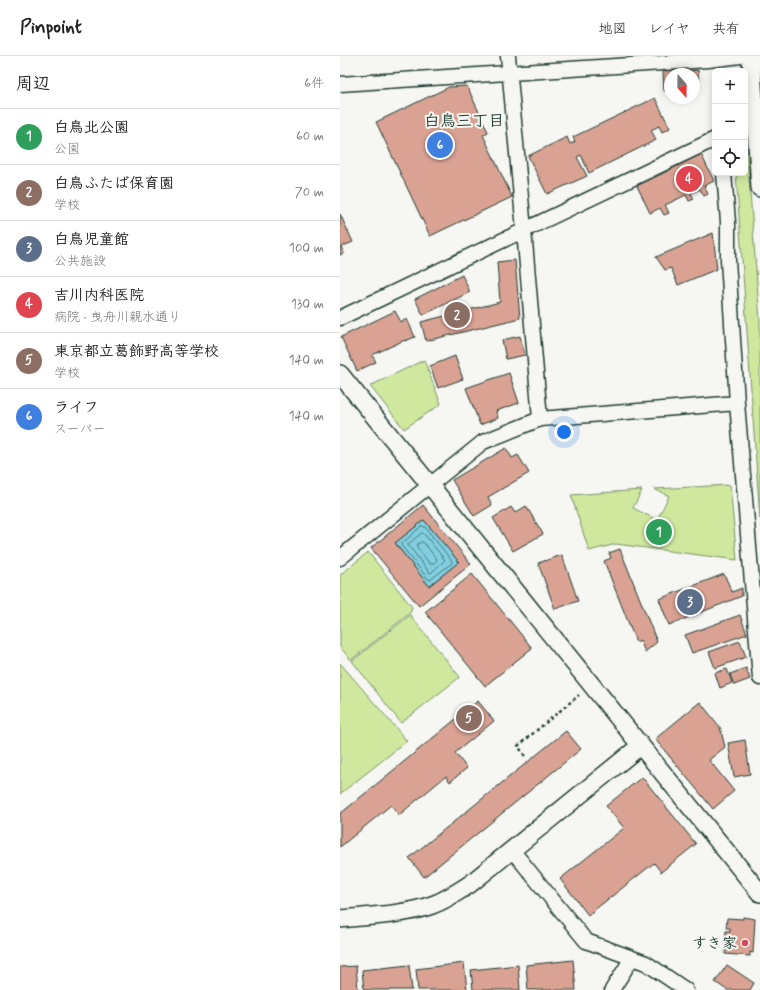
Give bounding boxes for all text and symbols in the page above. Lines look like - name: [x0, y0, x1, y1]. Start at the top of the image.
- text: Pinpoint: [20, 15, 82, 40]
- text: 地図: [599, 20, 627, 38]
- text: レイヤ: [649, 20, 690, 38]
- text: 共有: [712, 20, 740, 38]
- north arrow: [664, 68, 700, 104]
- map controls: [712, 68, 748, 176]
- button: +: [712, 68, 748, 104]
- text: 周辺: [16, 73, 50, 95]
- text: 6件: [304, 75, 324, 92]
- button: −: [712, 104, 748, 140]
- district label: 白鳥三丁目: [424, 111, 504, 132]
- text: 白鳥北公園: [54, 118, 129, 138]
- text: 1: [26, 128, 32, 145]
- text: 60 m: [296, 128, 324, 145]
- pin: 6: [427, 130, 453, 160]
- button: locate: [712, 140, 748, 176]
- text: 公園: [54, 141, 80, 158]
- pin: 4: [676, 164, 702, 194]
- text: 白鳥ふたば保育園: [54, 174, 174, 194]
- text: 2: [26, 184, 32, 201]
- text: 70 m: [295, 184, 324, 201]
- text: 学校: [54, 197, 80, 214]
- text: 白鳥児童館: [54, 230, 129, 250]
- text: 3: [26, 240, 32, 257]
- text: 100 m: [289, 240, 324, 257]
- text: 公共施設: [54, 253, 106, 270]
- text: 吉川内科医院: [54, 286, 144, 306]
- text: 4: [25, 296, 33, 313]
- text: 130 m: [291, 296, 324, 313]
- pin: 2: [444, 300, 470, 330]
- text: 病院 · 曳舟川親水通り: [54, 309, 181, 326]
- text: 東京都立葛飾野高等学校: [54, 342, 219, 362]
- text: 5: [25, 352, 33, 369]
- text: 140 m: [289, 352, 324, 369]
- text: 学校: [54, 365, 80, 382]
- text: ライフ: [54, 398, 99, 418]
- text: 6: [26, 408, 32, 425]
- text: 140 m: [289, 408, 324, 425]
- text: スーパー: [54, 421, 105, 438]
- your location: [554, 422, 574, 442]
- pin: 1: [646, 517, 672, 547]
- pin: 3: [677, 587, 703, 617]
- pin: 5: [456, 703, 482, 733]
- place label: すき家: [692, 934, 737, 954]
- marker: すき家: [740, 938, 750, 948]

